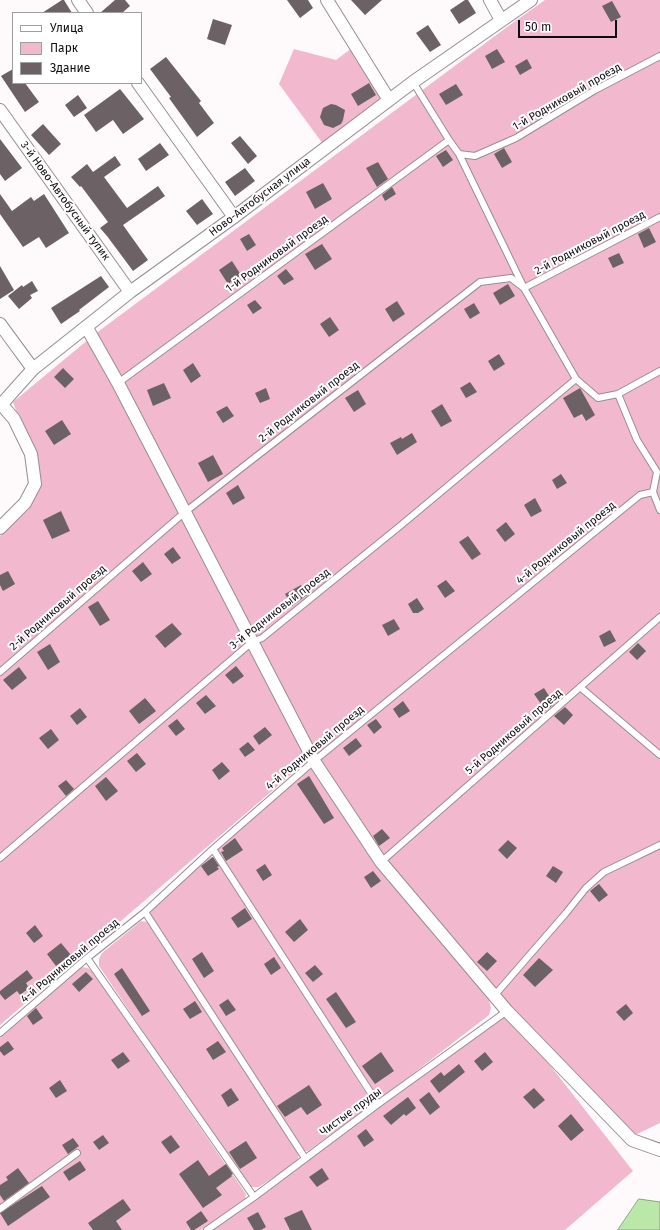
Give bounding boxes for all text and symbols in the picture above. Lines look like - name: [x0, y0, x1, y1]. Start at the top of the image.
- legend: [12, 12, 142, 84]
- scale bar: [520, 12, 619, 38]
- text: 50 m: [525, 20, 551, 34]
- text: Улица: [50, 21, 84, 35]
- text: Парк: [50, 41, 78, 55]
- text: Здание: [50, 61, 90, 75]
- street label: 1-й Родниковый проезд: [510, 61, 624, 133]
- street label: 3-й Ново-Автобусный тупик: [17, 139, 113, 263]
- street label: Ново-Автобусная улица: [207, 155, 313, 239]
- street label: 2-й Родниковый проезд: [532, 208, 648, 278]
- street label: 1-й Родниковый проезд: [223, 213, 331, 295]
- street label: 2-й Родниковый проезд: [256, 359, 362, 445]
- street label: 4-й Родниковый проезд: [514, 499, 618, 587]
- street label: 2-й Родниковый проезд: [7, 562, 109, 654]
- street label: 3-й Родниковый проезд: [227, 566, 333, 652]
- street label: 5-й Родниковый проезд: [463, 686, 565, 778]
- street label: 4-й Родниковый проезд: [263, 703, 367, 793]
- street label: 4-й Родниковый проезд: [18, 916, 122, 1006]
- street label: Чистые пруды: [318, 1085, 384, 1139]

